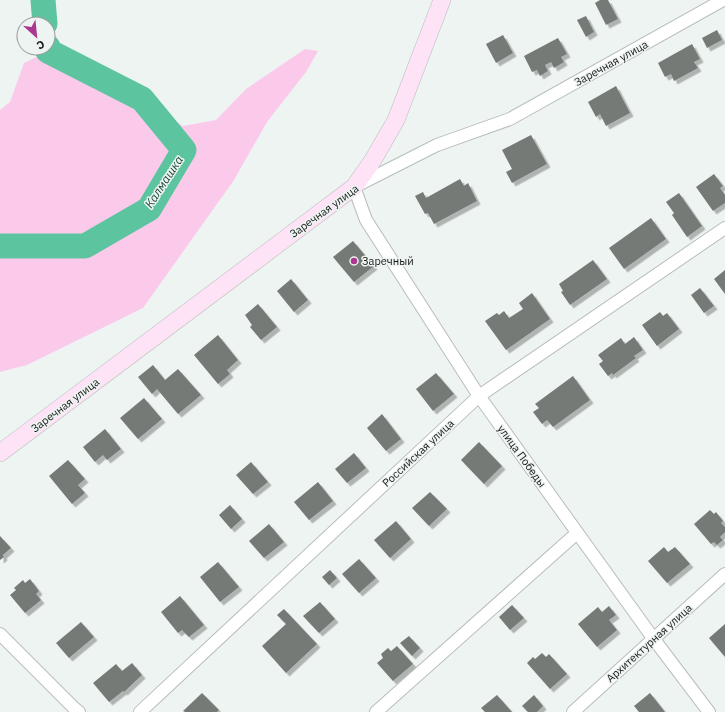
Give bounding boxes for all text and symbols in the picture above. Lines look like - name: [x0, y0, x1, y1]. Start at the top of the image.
- north arrow: [16, 16, 56, 56]
- text: С: [34, 37, 47, 53]
- street label: Заречная улица: [572, 37, 650, 89]
- water label: Калмашка: [141, 153, 186, 211]
- street label: Заречная улица: [287, 181, 361, 241]
- place label: Заречный: [362, 254, 414, 268]
- marker: Заречный: [349, 256, 359, 266]
- street label: Заречная улица: [28, 375, 102, 435]
- street label: Российская улица: [379, 416, 457, 490]
- street label: улица Победы: [495, 422, 549, 490]
- street label: Архитектурная улица: [603, 601, 695, 685]

